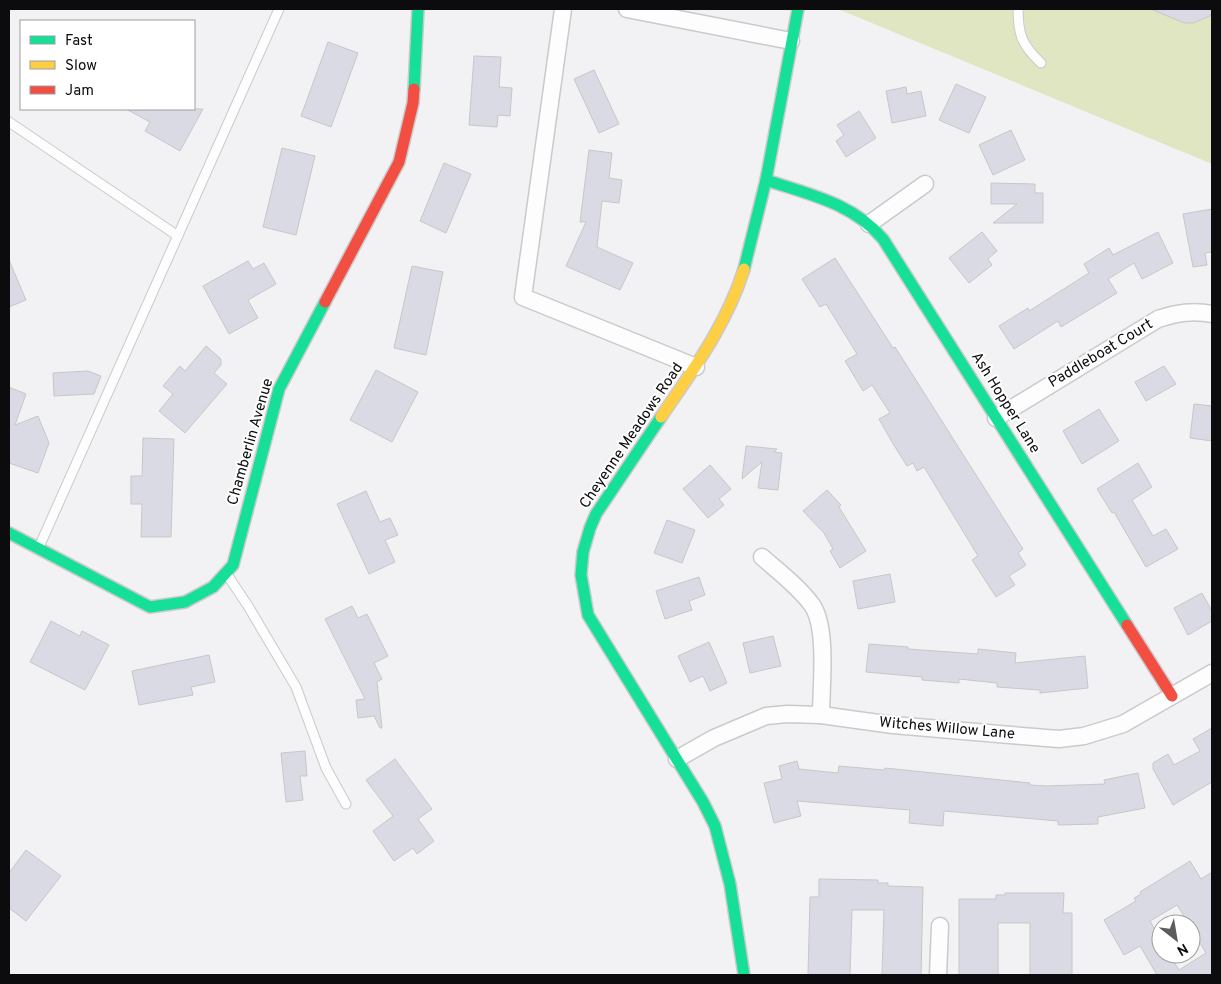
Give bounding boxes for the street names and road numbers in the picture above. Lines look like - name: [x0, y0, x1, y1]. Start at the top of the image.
- street label: Paddleboat Court: [1045, 315, 1157, 393]
- street label: Ash Hopper Lane: [966, 349, 1044, 457]
- street label: Cheyenne Meadows Road: [576, 359, 688, 513]
- street label: Chamberlin Avenue: [224, 376, 278, 508]
- street label: Witches Willow Lane: [878, 714, 1016, 744]

